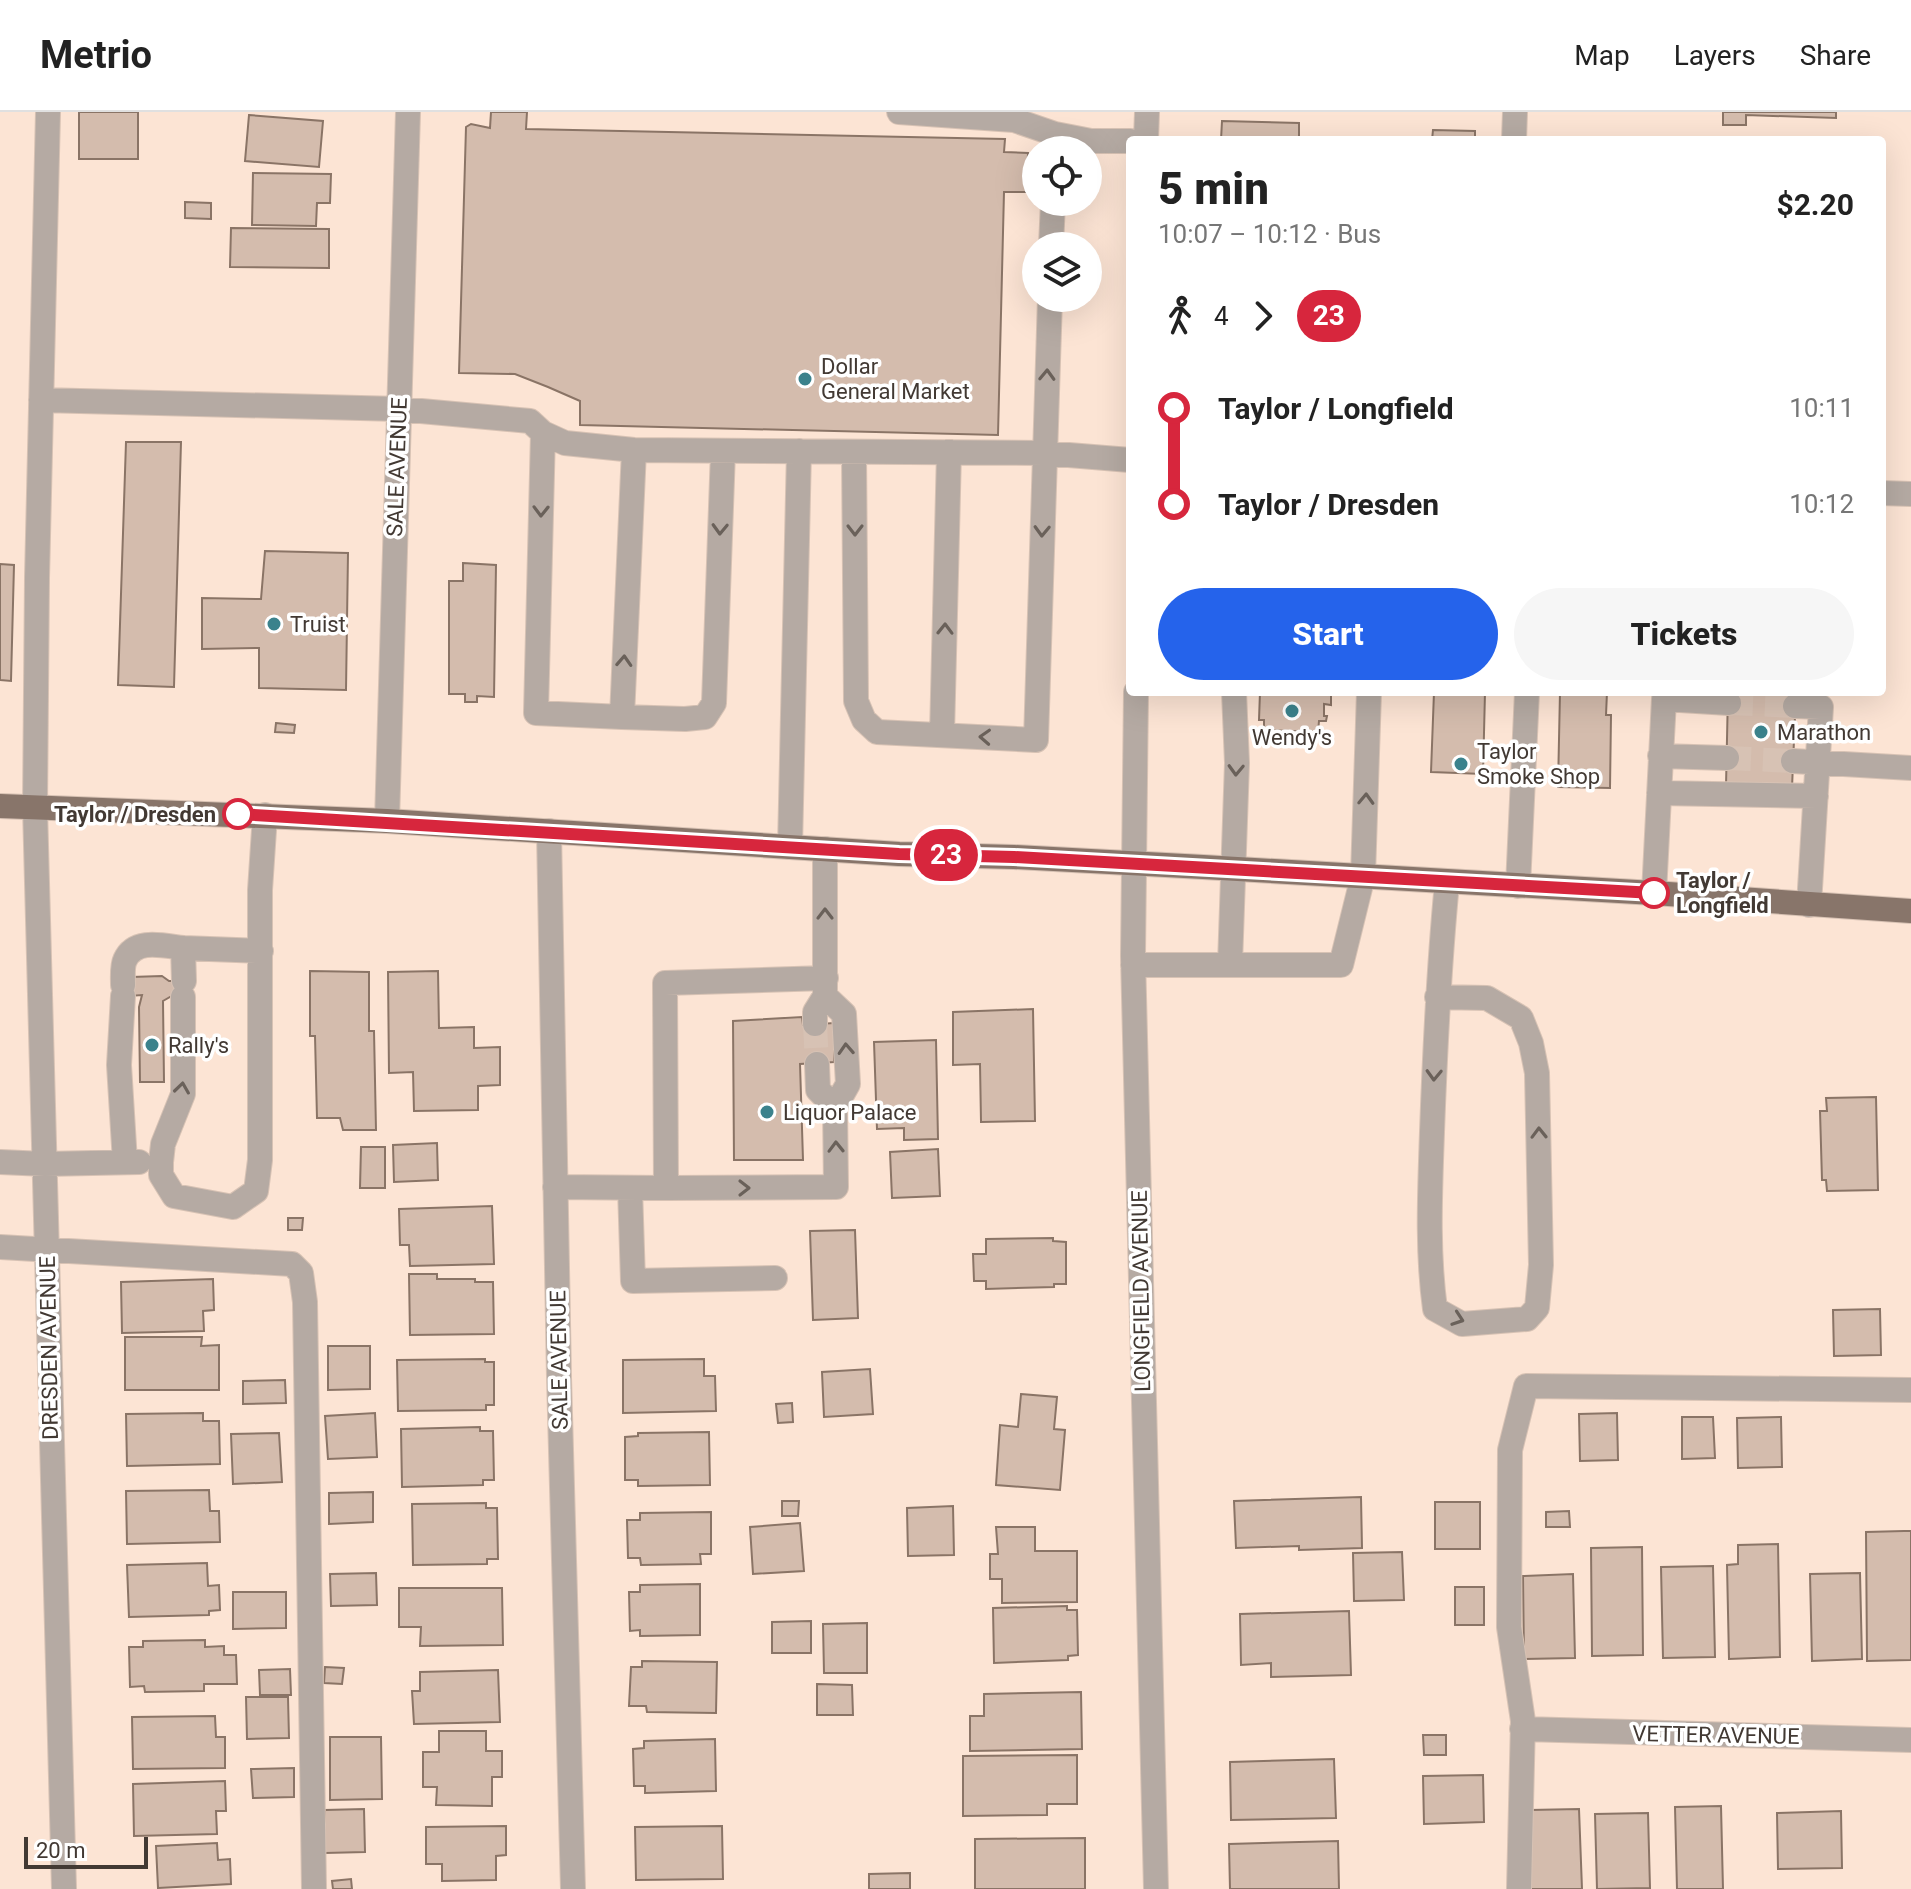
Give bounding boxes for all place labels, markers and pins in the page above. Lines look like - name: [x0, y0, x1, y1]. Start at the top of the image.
- place label: Dollar General Market: [821, 354, 970, 404]
- marker: Dollar General Market: [796, 370, 814, 388]
- place label: Truist: [290, 612, 346, 637]
- marker: Truist: [265, 615, 283, 633]
- marker: Wendy's: [1283, 702, 1301, 720]
- place label: Marathon: [1777, 720, 1871, 745]
- marker: Marathon: [1752, 723, 1770, 741]
- place label: Wendy's: [1252, 725, 1332, 750]
- place label: Taylor Smoke Shop: [1477, 739, 1600, 789]
- marker: Taylor Smoke Shop: [1452, 755, 1470, 773]
- marker: Taylor / Dresden: [223, 799, 253, 829]
- place label: Taylor / Dresden: [54, 802, 216, 827]
- place label: Taylor / Longfield: [1676, 868, 1769, 918]
- marker: Taylor / Longfield: [1639, 878, 1669, 908]
- place label: Rally's: [168, 1033, 229, 1058]
- marker: Rally's: [143, 1036, 161, 1054]
- place label: Liquor Palace: [783, 1100, 917, 1125]
- marker: Liquor Palace: [758, 1103, 776, 1121]

